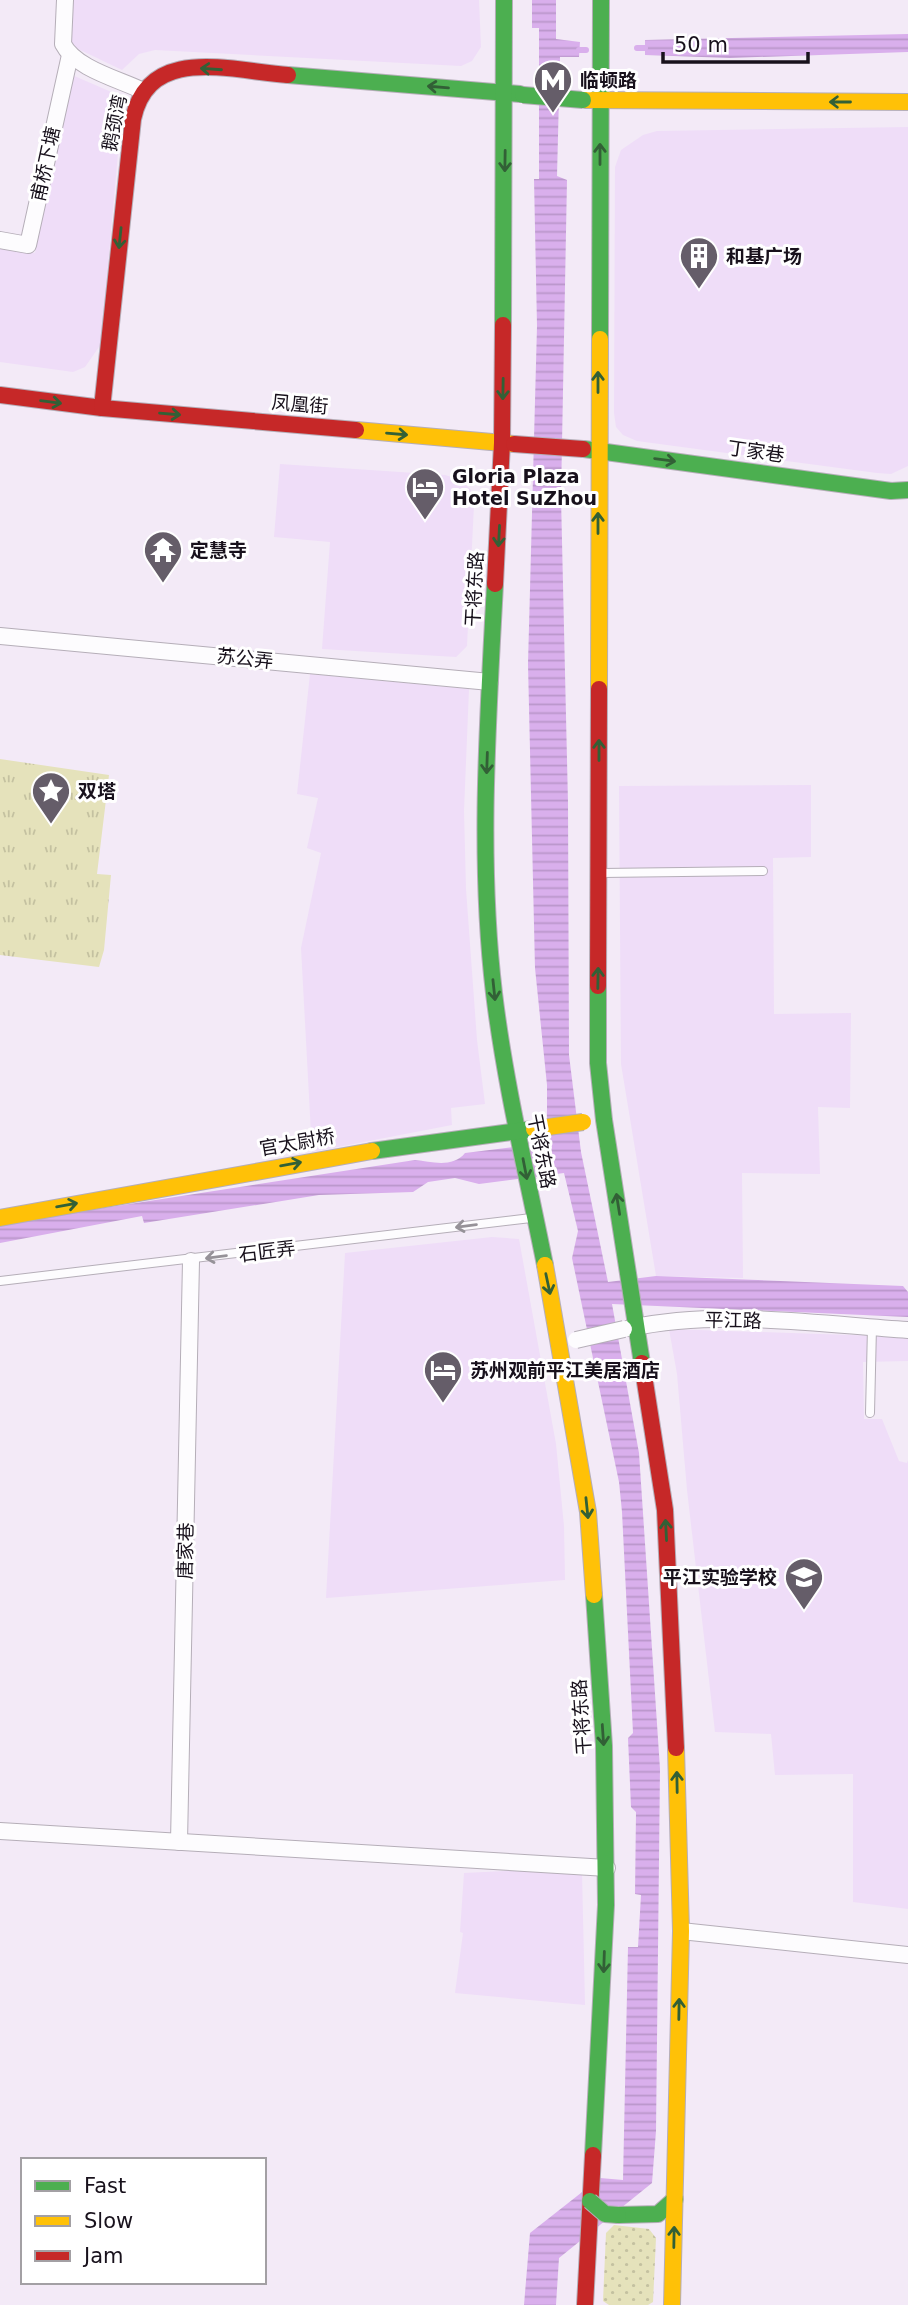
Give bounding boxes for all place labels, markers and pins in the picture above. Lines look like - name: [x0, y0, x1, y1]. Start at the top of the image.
- metro station icon: 临顿路: [532, 59, 574, 114]
- place label: 临顿路: [580, 69, 637, 91]
- building icon: 和基广场: [678, 235, 720, 290]
- place label: 和基广场: [726, 245, 802, 267]
- place label: Gloria Plaza Hotel SuZhou: [452, 465, 597, 509]
- hotel icon: Gloria Plaza Hotel SuZhou: [404, 466, 446, 521]
- temple icon: 定慧寺: [142, 529, 184, 584]
- place label: 定慧寺: [190, 539, 247, 561]
- place icon: 双塔: [30, 770, 72, 825]
- place label: 双塔: [78, 780, 116, 802]
- hotel icon: 苏州观前平江美居酒店: [422, 1349, 464, 1404]
- place label: 苏州观前平江美居酒店: [470, 1359, 660, 1381]
- school or university icon: 平江实验学校: [783, 1556, 825, 1611]
- place label: 平江实验学校: [663, 1566, 777, 1588]

